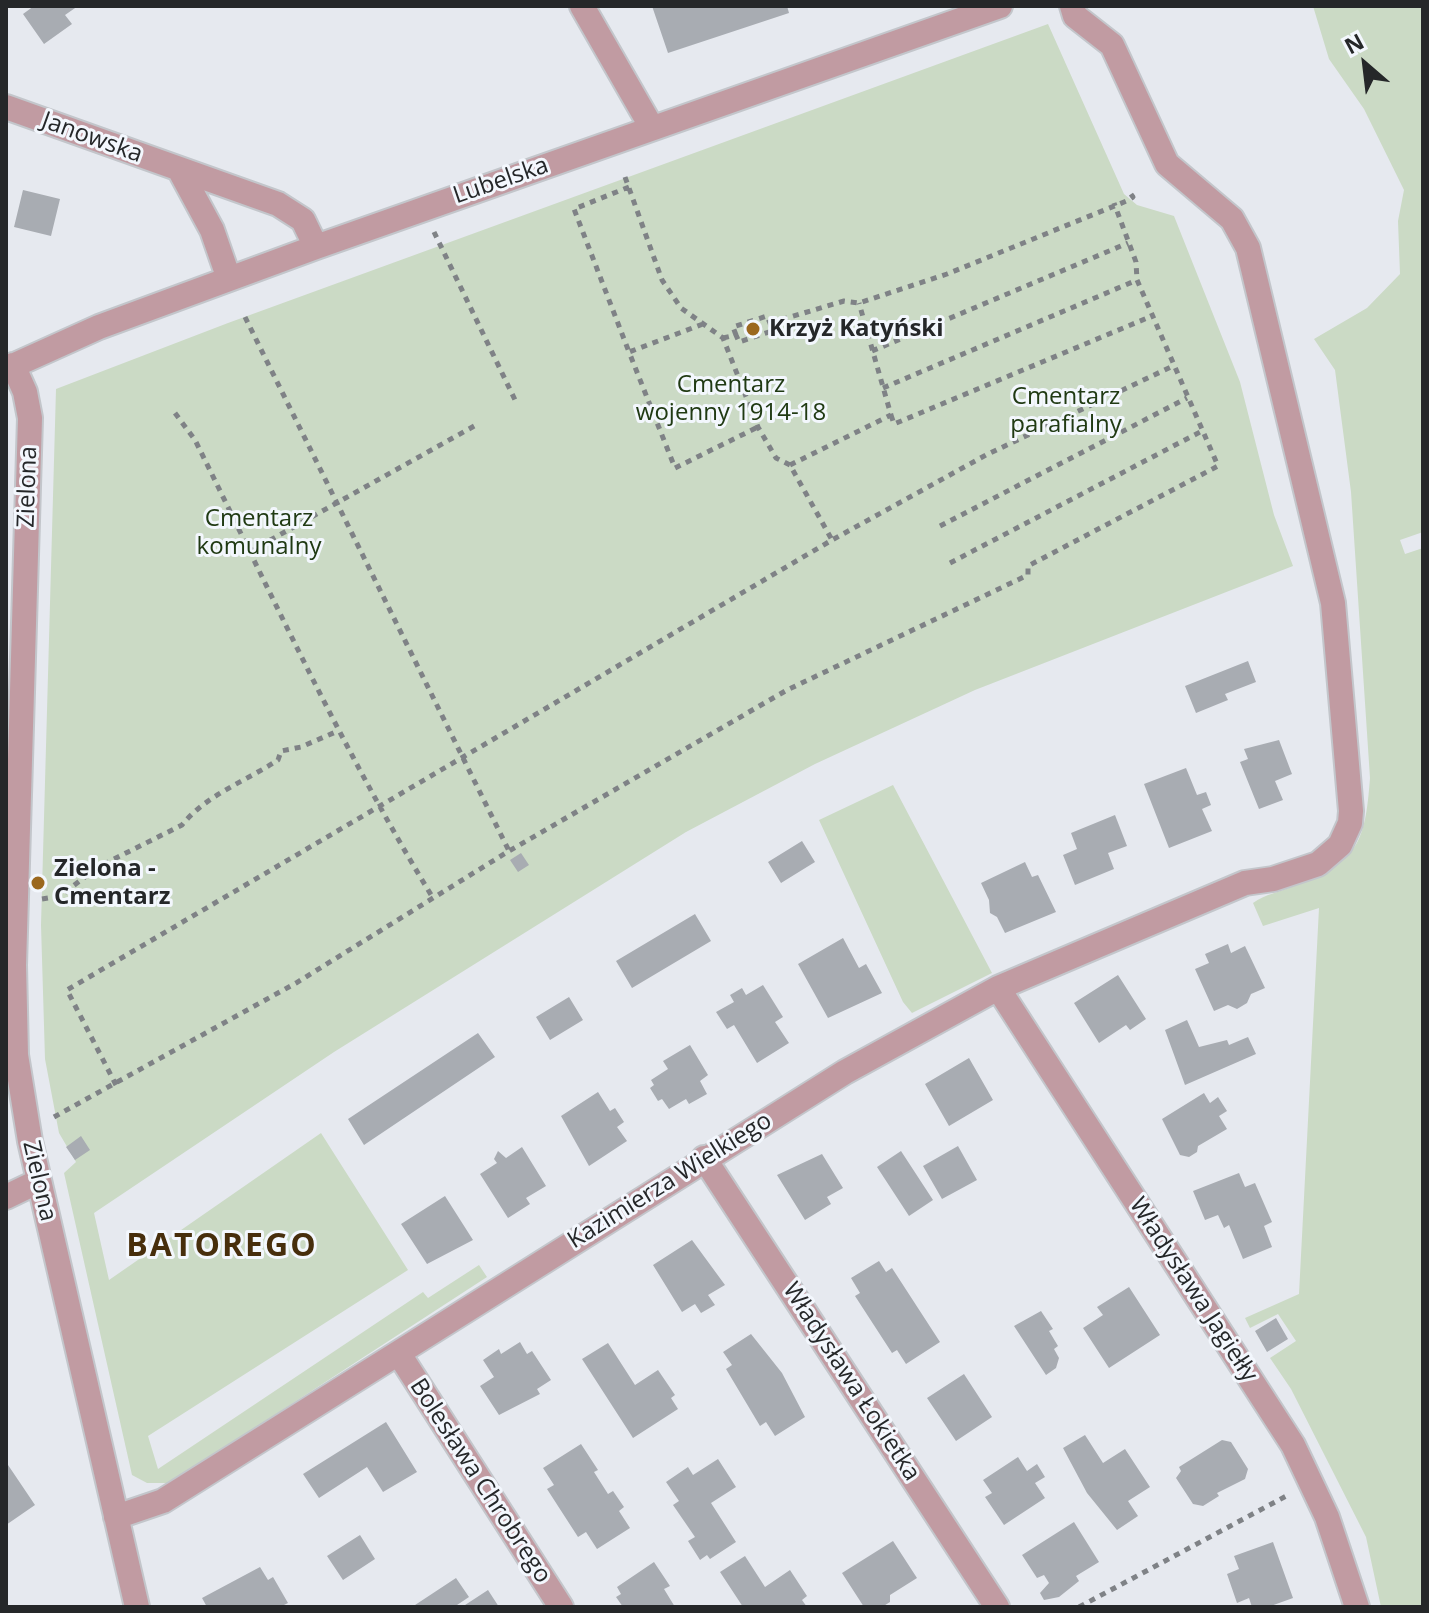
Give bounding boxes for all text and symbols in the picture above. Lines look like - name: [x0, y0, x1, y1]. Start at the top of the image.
- north arrow: [1325, 24, 1405, 104]
- text: N: [1339, 25, 1369, 60]
- street label: Janowska: [38, 107, 146, 169]
- street label: Lubelska: [450, 151, 552, 211]
- place label: Krzyż Katyński: [769, 315, 944, 343]
- marker: Krzyż Katyński: [744, 320, 762, 338]
- park label: Cmentarz wojenny 1914-18: [636, 371, 826, 427]
- park label: Cmentarz parafialny: [1010, 383, 1122, 439]
- street label: Zielona: [12, 446, 44, 528]
- park label: Cmentarz komunalny: [197, 505, 321, 561]
- place label: Zielona - Cmentarz: [54, 855, 170, 911]
- marker: Zielona - Cmentarz: [29, 874, 47, 892]
- street label: Kazimierza Wielkiego: [563, 1106, 777, 1256]
- street label: Zielona: [16, 1138, 62, 1224]
- street label: Władysława Jagiełły: [1123, 1193, 1263, 1387]
- district label: BATOREGO: [126, 1228, 318, 1266]
- street label: Władysława Łokietka: [776, 1277, 926, 1487]
- street label: Bolesława Chrobrego: [403, 1373, 557, 1589]

